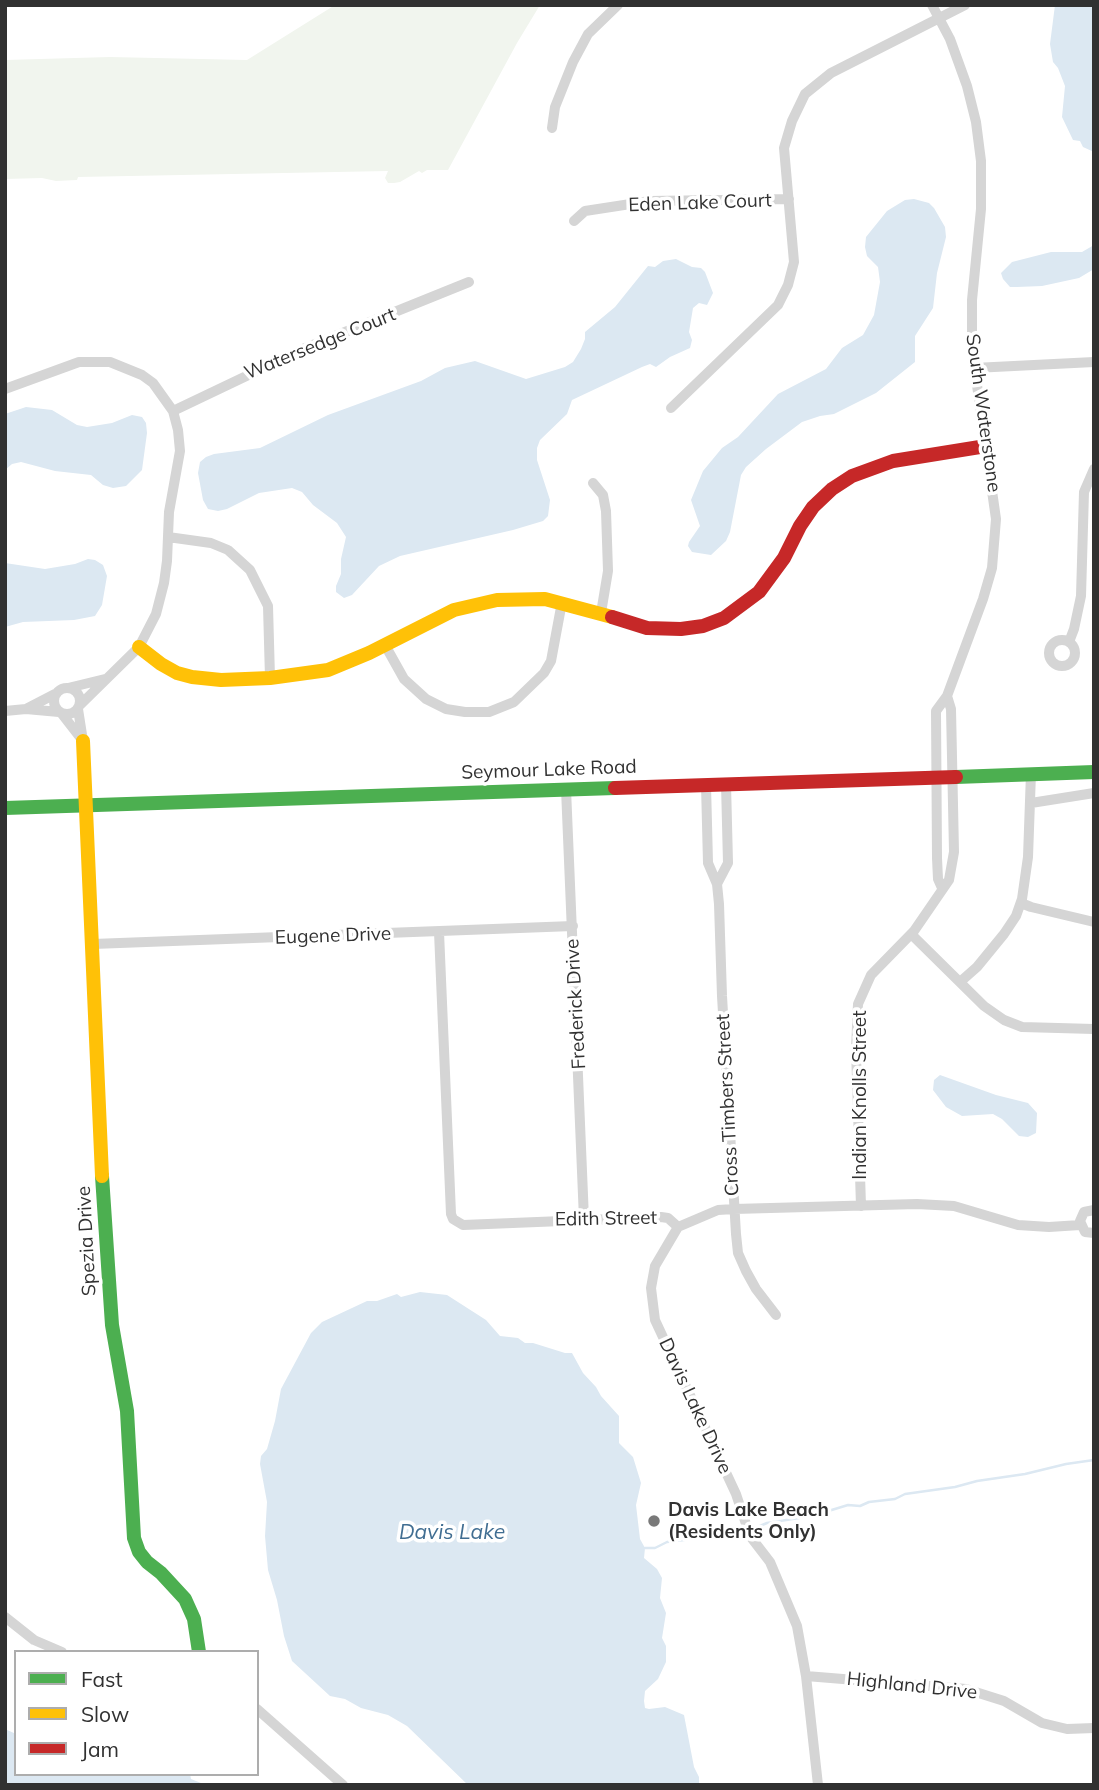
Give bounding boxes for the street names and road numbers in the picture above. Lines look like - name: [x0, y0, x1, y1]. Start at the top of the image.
- street label: Eden Lake Court: [628, 189, 772, 217]
- street label: Watersedge Court: [241, 303, 399, 385]
- street label: South Waterstone: [961, 332, 1005, 494]
- street label: Seymour Lake Road: [461, 756, 637, 784]
- street label: Eugene Drive: [275, 923, 391, 949]
- street label: Frederick Drive: [561, 938, 591, 1070]
- street label: Indian Knolls Street: [849, 1010, 871, 1180]
- street label: Cross Timbers Street: [712, 1013, 744, 1197]
- street label: Spezia Drive: [73, 1185, 101, 1297]
- street label: Edith Street: [555, 1207, 657, 1231]
- street label: Davis Lake Drive: [654, 1335, 736, 1477]
- street label: Highland Drive: [846, 1668, 978, 1704]

